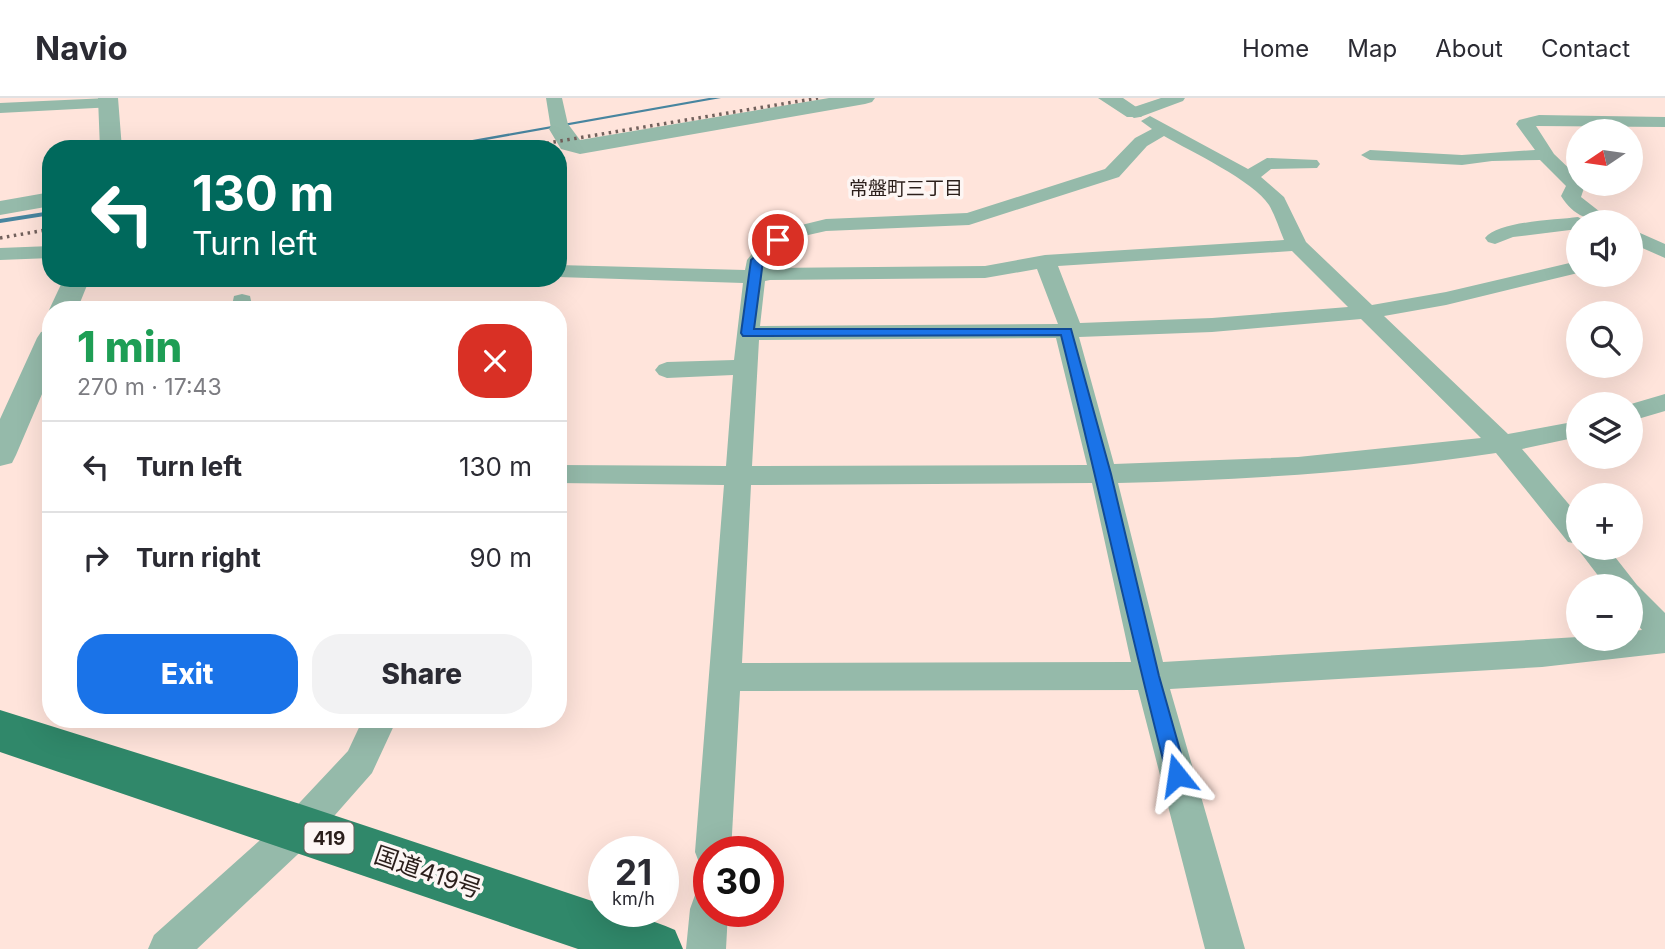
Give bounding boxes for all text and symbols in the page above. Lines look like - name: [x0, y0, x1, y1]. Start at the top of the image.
- text: Navio: [35, 28, 128, 68]
- text: Home: [1242, 34, 1309, 63]
- text: Map: [1347, 34, 1397, 63]
- text: About: [1435, 34, 1503, 63]
- text: Contact: [1541, 34, 1630, 63]
- north arrow: [1566, 119, 1643, 196]
- map controls: [1566, 119, 1643, 651]
- text: 130 m: [192, 164, 334, 223]
- icon: left: [77, 168, 168, 259]
- district label: 常盤町三丁目: [849, 177, 963, 200]
- pin: [748, 210, 808, 270]
- button: sound: [1566, 210, 1643, 287]
- icon: arrive: [759, 221, 797, 259]
- text: Turn left: [192, 224, 317, 263]
- button: search: [1566, 301, 1643, 378]
- text: 1 min: [77, 321, 182, 372]
- button: close: [458, 324, 532, 398]
- text: 270 m · 17:43: [77, 373, 222, 401]
- button: layers: [1566, 392, 1643, 469]
- icon: left: [77, 448, 115, 486]
- text: Turn left: [136, 451, 242, 482]
- text: 130 m: [459, 451, 532, 482]
- button: +: [1566, 483, 1643, 560]
- icon: right: [77, 539, 115, 577]
- text: Turn right: [136, 542, 261, 573]
- text: 90 m: [469, 542, 532, 573]
- button: −: [1566, 574, 1643, 651]
- button: Exit: [77, 634, 298, 714]
- button: Share: [312, 634, 532, 714]
- position arrow: [1140, 738, 1214, 812]
- road number: 419: [304, 822, 354, 853]
- speed limit sign: 30: [693, 836, 784, 927]
- street label: 国道419号: [370, 840, 486, 904]
- text: 21: [615, 851, 652, 893]
- text: km/h: [612, 888, 655, 909]

